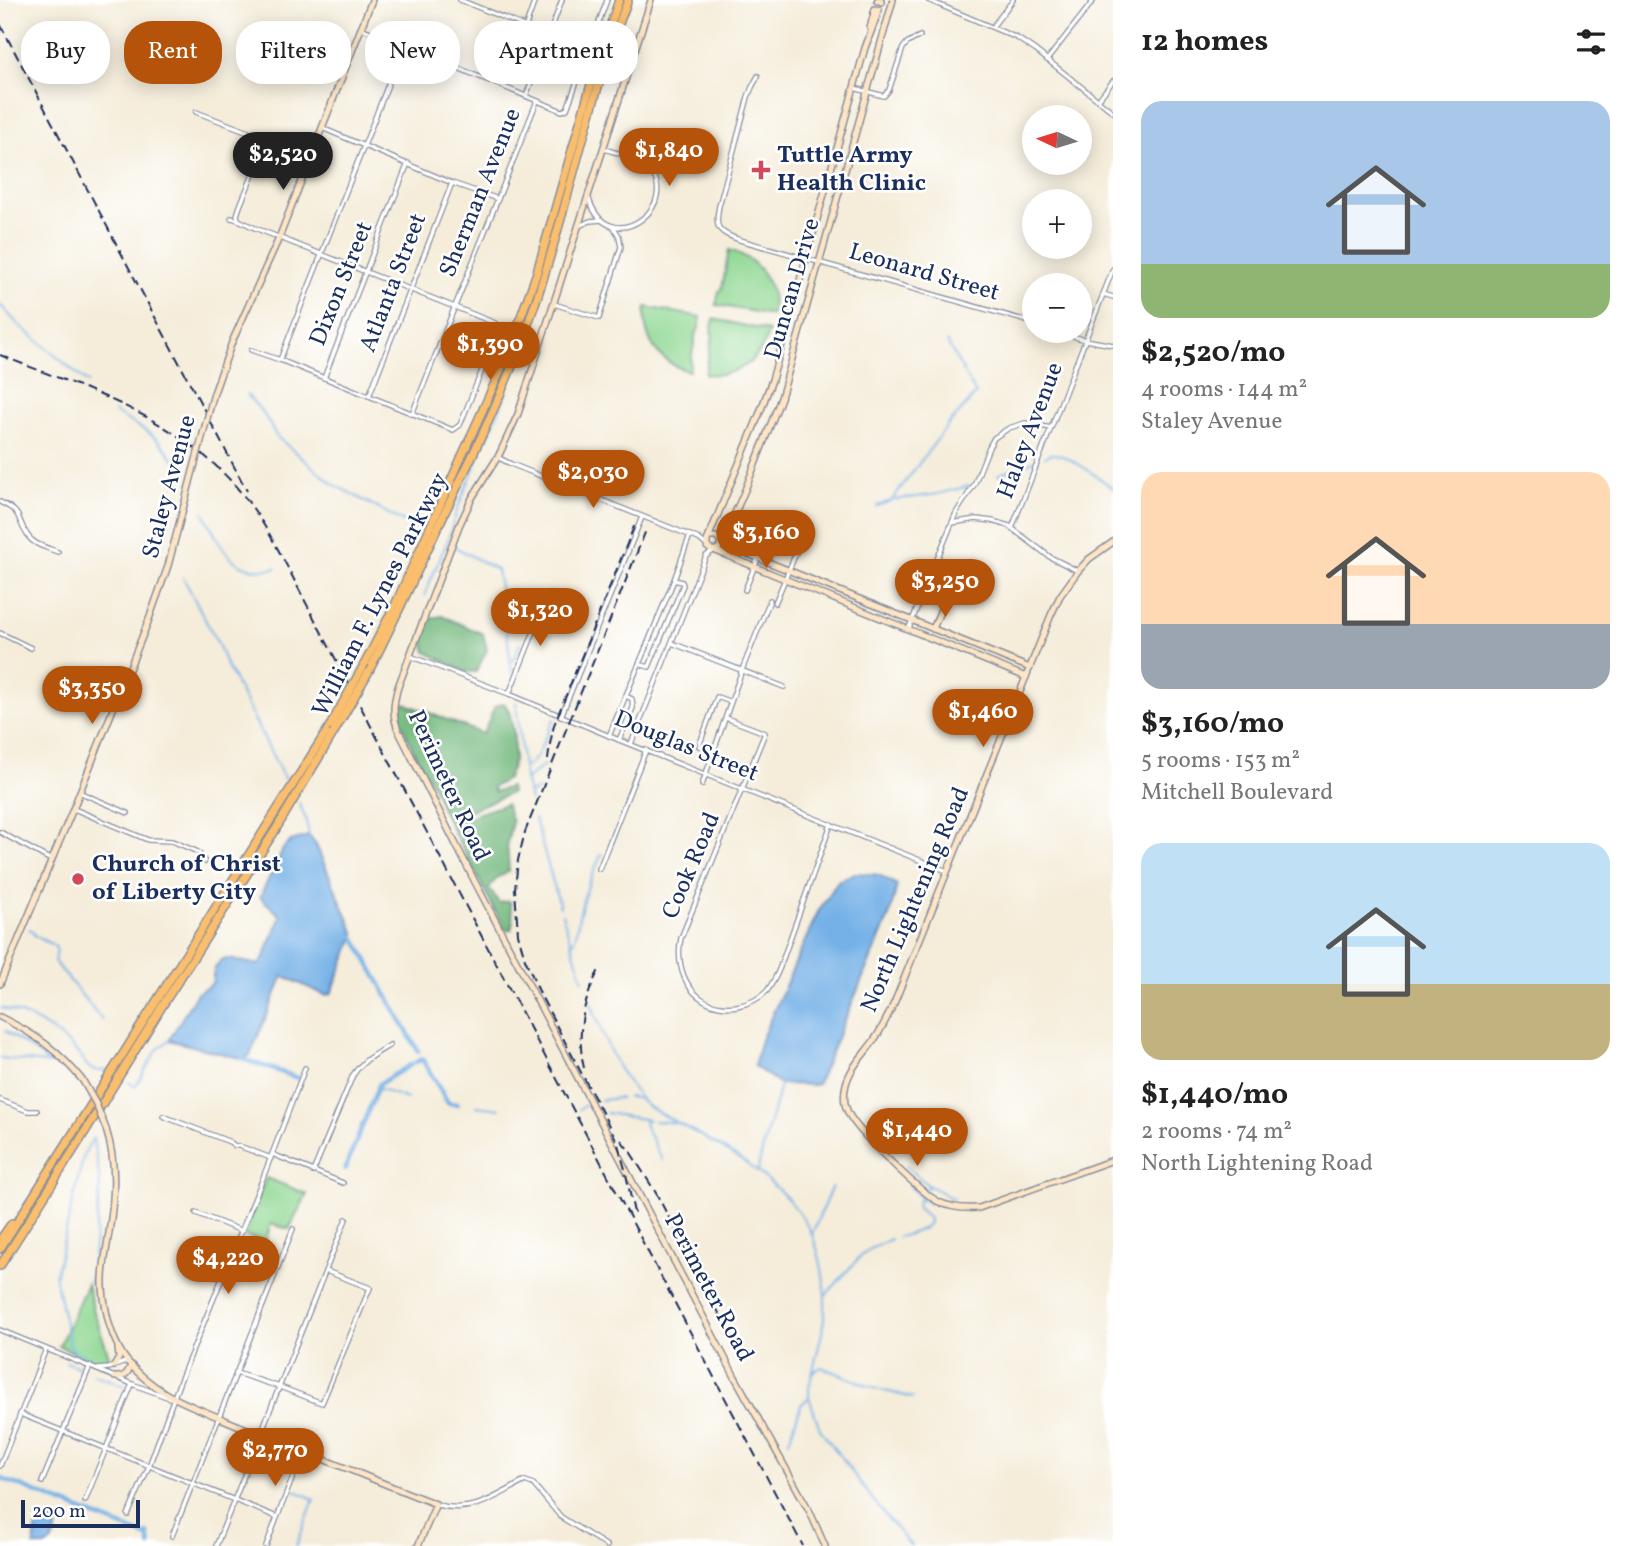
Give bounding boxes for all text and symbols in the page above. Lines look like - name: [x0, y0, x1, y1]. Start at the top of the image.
- chip: Buy: [21, 21, 110, 84]
- chip: Rent: [124, 21, 222, 84]
- chip: Filters: [236, 21, 351, 84]
- chip: New: [365, 21, 460, 84]
- chip: Apartment: [474, 21, 638, 84]
- text: 12 homes: [1141, 21, 1268, 63]
- icon: filters: [1572, 23, 1610, 61]
- street label: Sherman Avenue: [432, 103, 530, 283]
- north arrow: [1022, 105, 1092, 175]
- map controls: [1022, 105, 1092, 343]
- pin: $1,840: [612, 128, 726, 188]
- pin: $2,520: [226, 132, 340, 192]
- text: $1,840: [635, 135, 703, 167]
- text: $2,520: [249, 139, 317, 171]
- place label: Tuttle Army Health Clinic: [777, 139, 926, 201]
- icon: home: [1313, 147, 1439, 273]
- marker: Tuttle Army Health Clinic: [751, 160, 771, 180]
- button: +: [1022, 189, 1092, 259]
- street label: Atlanta Street: [352, 209, 436, 357]
- street label: Duncan Drive: [757, 214, 829, 364]
- street label: Dixon Street: [302, 217, 382, 351]
- street label: Leonard Street: [845, 235, 1003, 311]
- button: −: [1022, 273, 1092, 343]
- pin: $1,390: [433, 322, 547, 382]
- text: $1,390: [457, 329, 523, 361]
- text: $2,520/mo: [1141, 332, 1286, 374]
- street label: Haley Avenue: [989, 358, 1073, 504]
- text: 4 rooms · 144 m²: [1141, 374, 1307, 406]
- text: Staley Avenue: [1141, 406, 1282, 438]
- street label: Staley Avenue: [134, 411, 206, 563]
- pin: $2,030: [536, 450, 650, 510]
- text: $2,030: [558, 457, 628, 489]
- street label: William F. Lynes Parkway: [305, 467, 457, 723]
- pin: $3,160: [709, 510, 823, 570]
- text: $3,160: [732, 517, 800, 549]
- icon: home: [1313, 518, 1439, 644]
- pin: $3,250: [888, 560, 1002, 619]
- text: $3,250: [911, 566, 979, 598]
- pin: $1,320: [483, 588, 597, 648]
- text: $1,320: [507, 595, 573, 627]
- pin: $3,350: [35, 666, 149, 726]
- text: $3,350: [58, 673, 126, 705]
- pin: $1,460: [926, 690, 1040, 749]
- text: $1,460: [948, 696, 1018, 728]
- street label: Douglas Street: [609, 703, 763, 791]
- text: $3,160/mo: [1141, 703, 1284, 745]
- street label: Perimeter Road: [398, 705, 498, 867]
- text: 5 rooms · 153 m²: [1141, 745, 1300, 777]
- text: Mitchell Boulevard: [1141, 777, 1333, 809]
- street label: North Lightening Road: [853, 782, 979, 1018]
- street label: Cook Road: [654, 807, 730, 925]
- place label: Church of Christ of Liberty City: [92, 848, 281, 910]
- marker: Church of Christ of Liberty City: [70, 871, 86, 887]
- icon: home: [1313, 889, 1439, 1015]
- text: $1,440/mo: [1141, 1074, 1288, 1116]
- pin: $1,440: [860, 1108, 974, 1168]
- text: $1,440: [882, 1115, 952, 1147]
- text: 2 rooms · 74 m²: [1141, 1116, 1292, 1148]
- text: North Lightening Road: [1141, 1148, 1373, 1180]
- street label: Perimeter Road: [655, 1208, 761, 1368]
- pin: $4,220: [171, 1236, 285, 1296]
- text: $4,220: [192, 1243, 264, 1275]
- pin: $2,770: [218, 1428, 332, 1488]
- text: $2,770: [242, 1435, 308, 1467]
- scale bar: [21, 1497, 140, 1529]
- text: 200 m: [32, 1499, 86, 1525]

